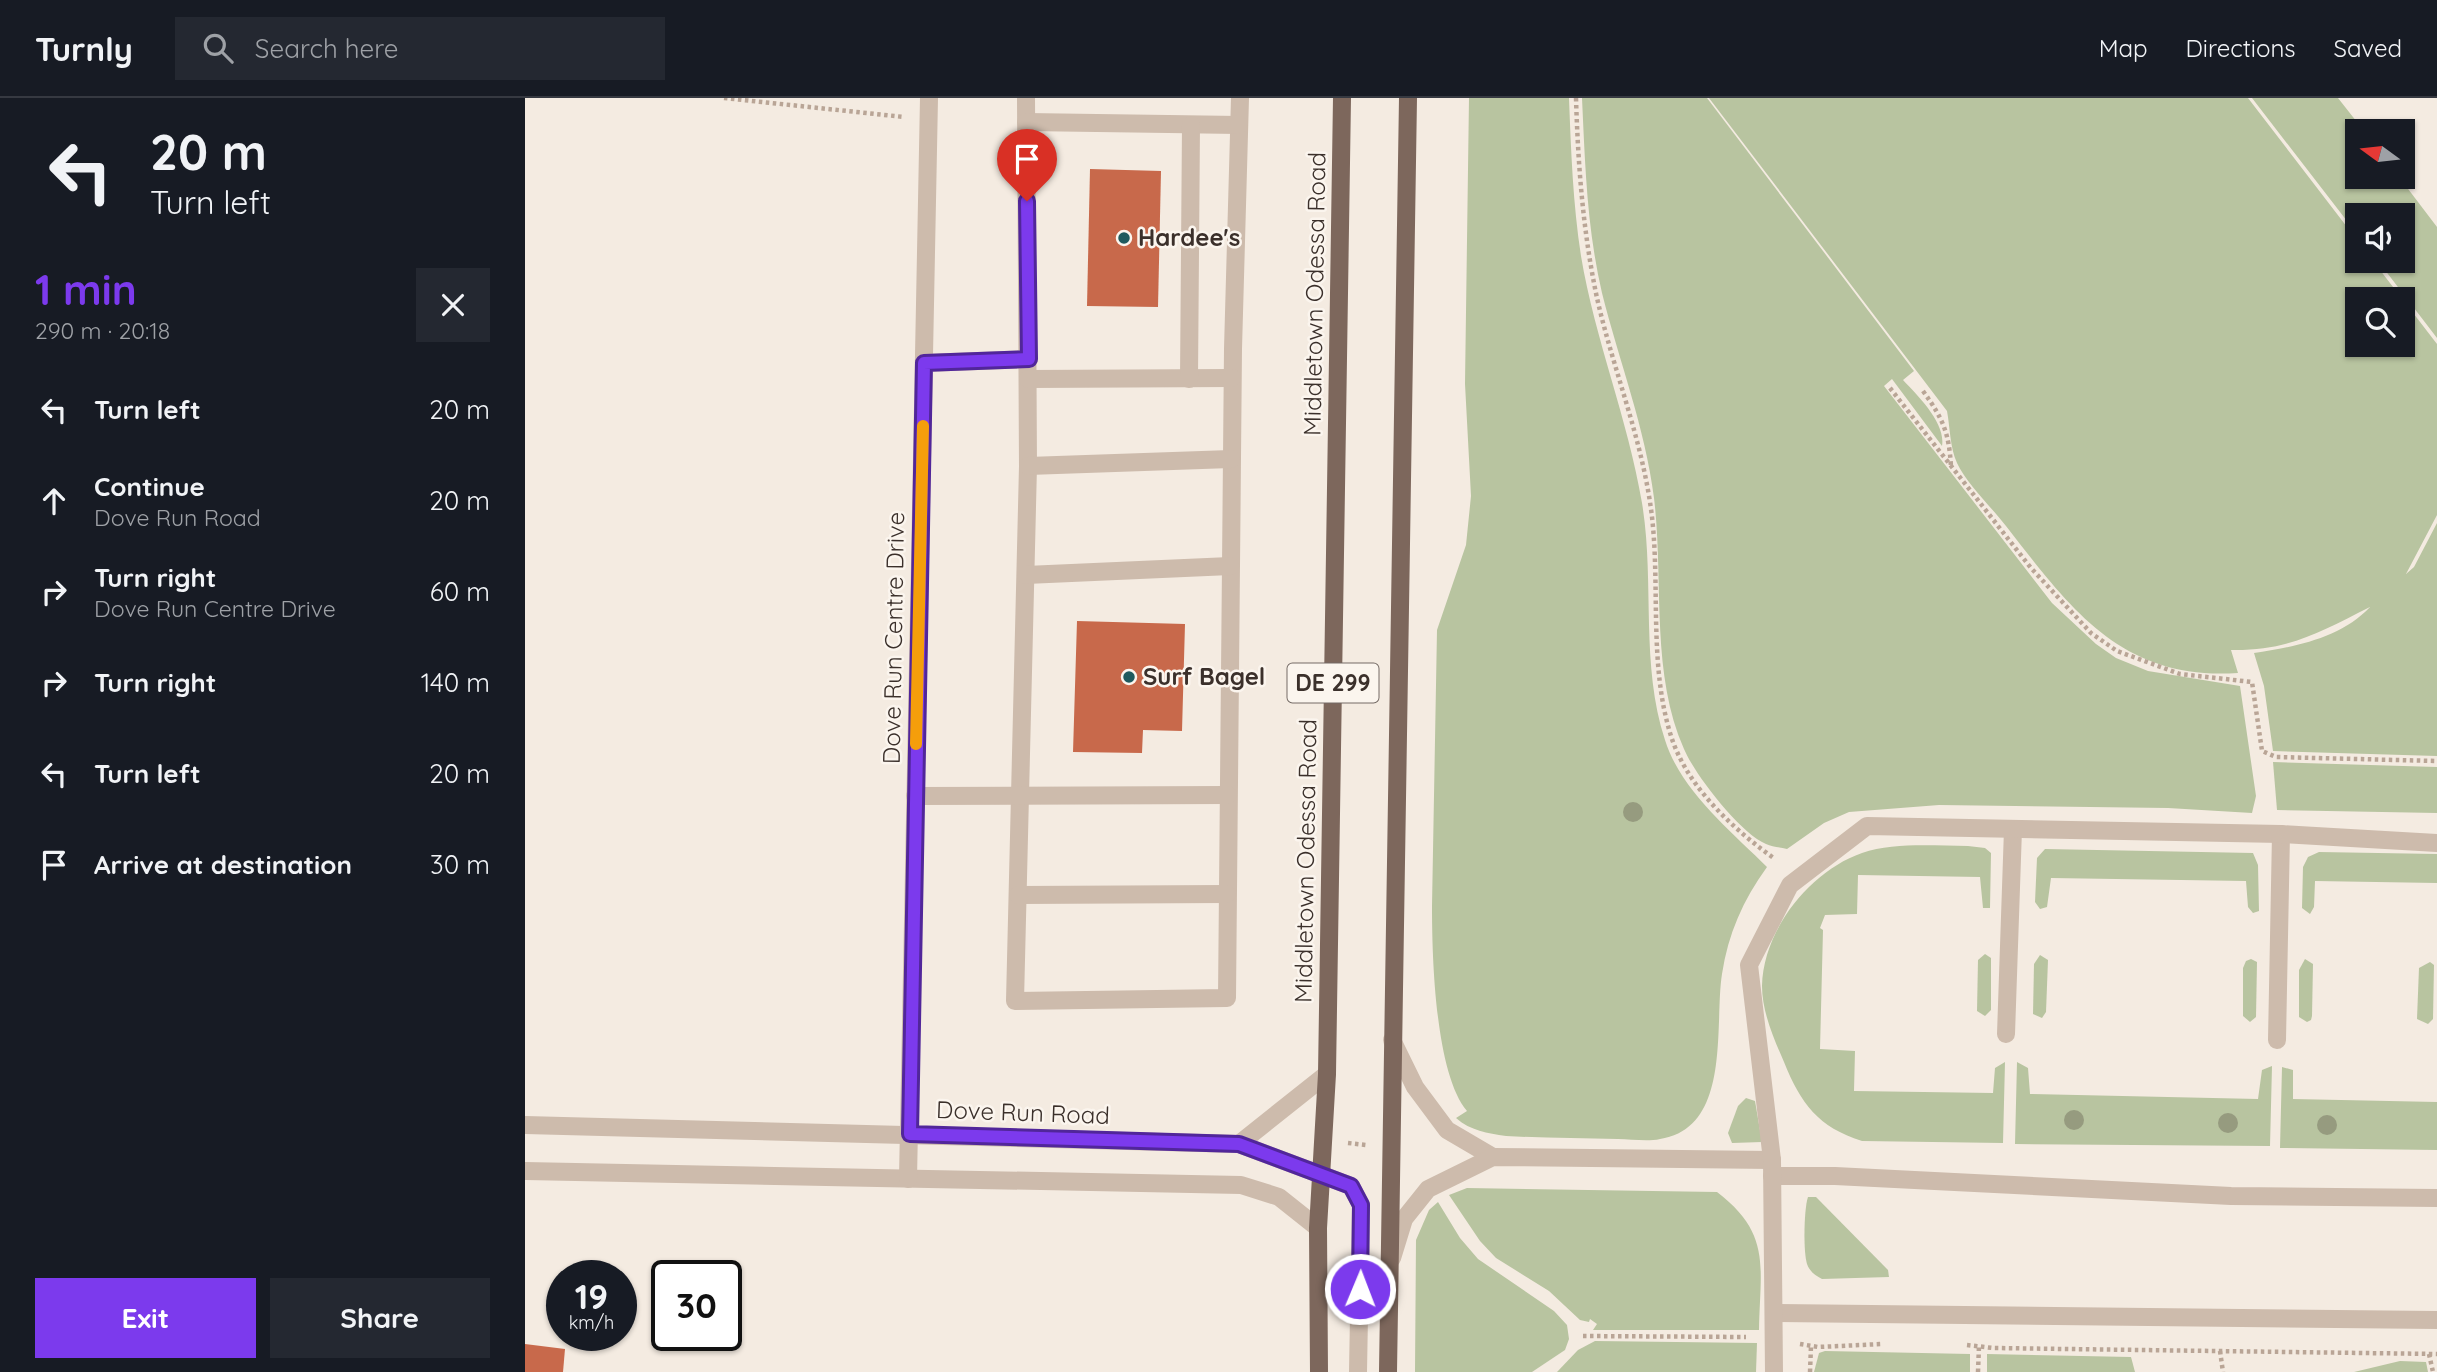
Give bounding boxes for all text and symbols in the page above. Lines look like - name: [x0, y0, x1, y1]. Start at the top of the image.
- search box: [175, 17, 665, 80]
- text: Turnly: [35, 28, 133, 69]
- icon: search: [199, 29, 237, 67]
- text: Search here: [255, 32, 398, 65]
- text: Map: [2099, 33, 2148, 63]
- text: Directions: [2186, 33, 2296, 63]
- text: Saved: [2334, 33, 2402, 63]
- north arrow: [2345, 119, 2415, 189]
- map controls: [2345, 119, 2415, 357]
- text: 20 m: [150, 121, 267, 182]
- icon: left: [35, 126, 126, 217]
- pin: [997, 129, 1057, 201]
- icon: arrive: [1008, 140, 1046, 178]
- street label: Middletown Odessa Road: [1297, 152, 1331, 436]
- text: Turn left: [150, 182, 271, 222]
- button: sound: [2345, 203, 2415, 273]
- place label: Hardee's: [1138, 222, 1240, 252]
- marker: Hardee's: [1116, 230, 1132, 246]
- text: 1 min: [35, 263, 137, 316]
- button: close: [416, 268, 490, 342]
- button: search: [2345, 287, 2415, 357]
- text: 290 m · 20:18: [35, 316, 170, 345]
- icon: left: [35, 391, 73, 429]
- text: Turn left: [94, 393, 201, 426]
- text: 20 m: [429, 393, 490, 426]
- text: Continue: [94, 470, 205, 503]
- icon: ahead: [35, 482, 73, 520]
- text: 20 m: [429, 484, 490, 517]
- text: Dove Run Road: [94, 503, 261, 532]
- street label: Dove Run Centre Drive: [876, 512, 910, 764]
- text: Turn right: [94, 561, 216, 594]
- icon: right: [35, 573, 73, 611]
- text: 60 m: [430, 575, 490, 608]
- text: Dove Run Centre Drive: [94, 594, 336, 623]
- place label: Surf Bagel: [1143, 661, 1265, 691]
- icon: right: [35, 664, 73, 702]
- road number: DE 299: [1287, 664, 1379, 702]
- text: Turn right: [94, 666, 216, 699]
- text: 140 m: [421, 666, 490, 699]
- marker: Surf Bagel: [1121, 669, 1137, 685]
- street label: Middletown Odessa Road: [1288, 719, 1322, 1003]
- icon: left: [35, 755, 73, 793]
- text: Turn left: [94, 757, 201, 790]
- text: 20 m: [429, 757, 490, 790]
- icon: arrive: [35, 846, 73, 884]
- text: Arrive at destination: [94, 848, 352, 881]
- text: 30 m: [430, 848, 490, 881]
- street label: Dove Run Road: [936, 1094, 1110, 1130]
- position arrow: [1323, 1252, 1397, 1326]
- speed limit sign: 30: [651, 1260, 742, 1351]
- text: 19: [575, 1274, 608, 1318]
- button: Exit: [35, 1278, 256, 1358]
- button: Share: [270, 1278, 490, 1358]
- text: km/h: [569, 1311, 614, 1334]

